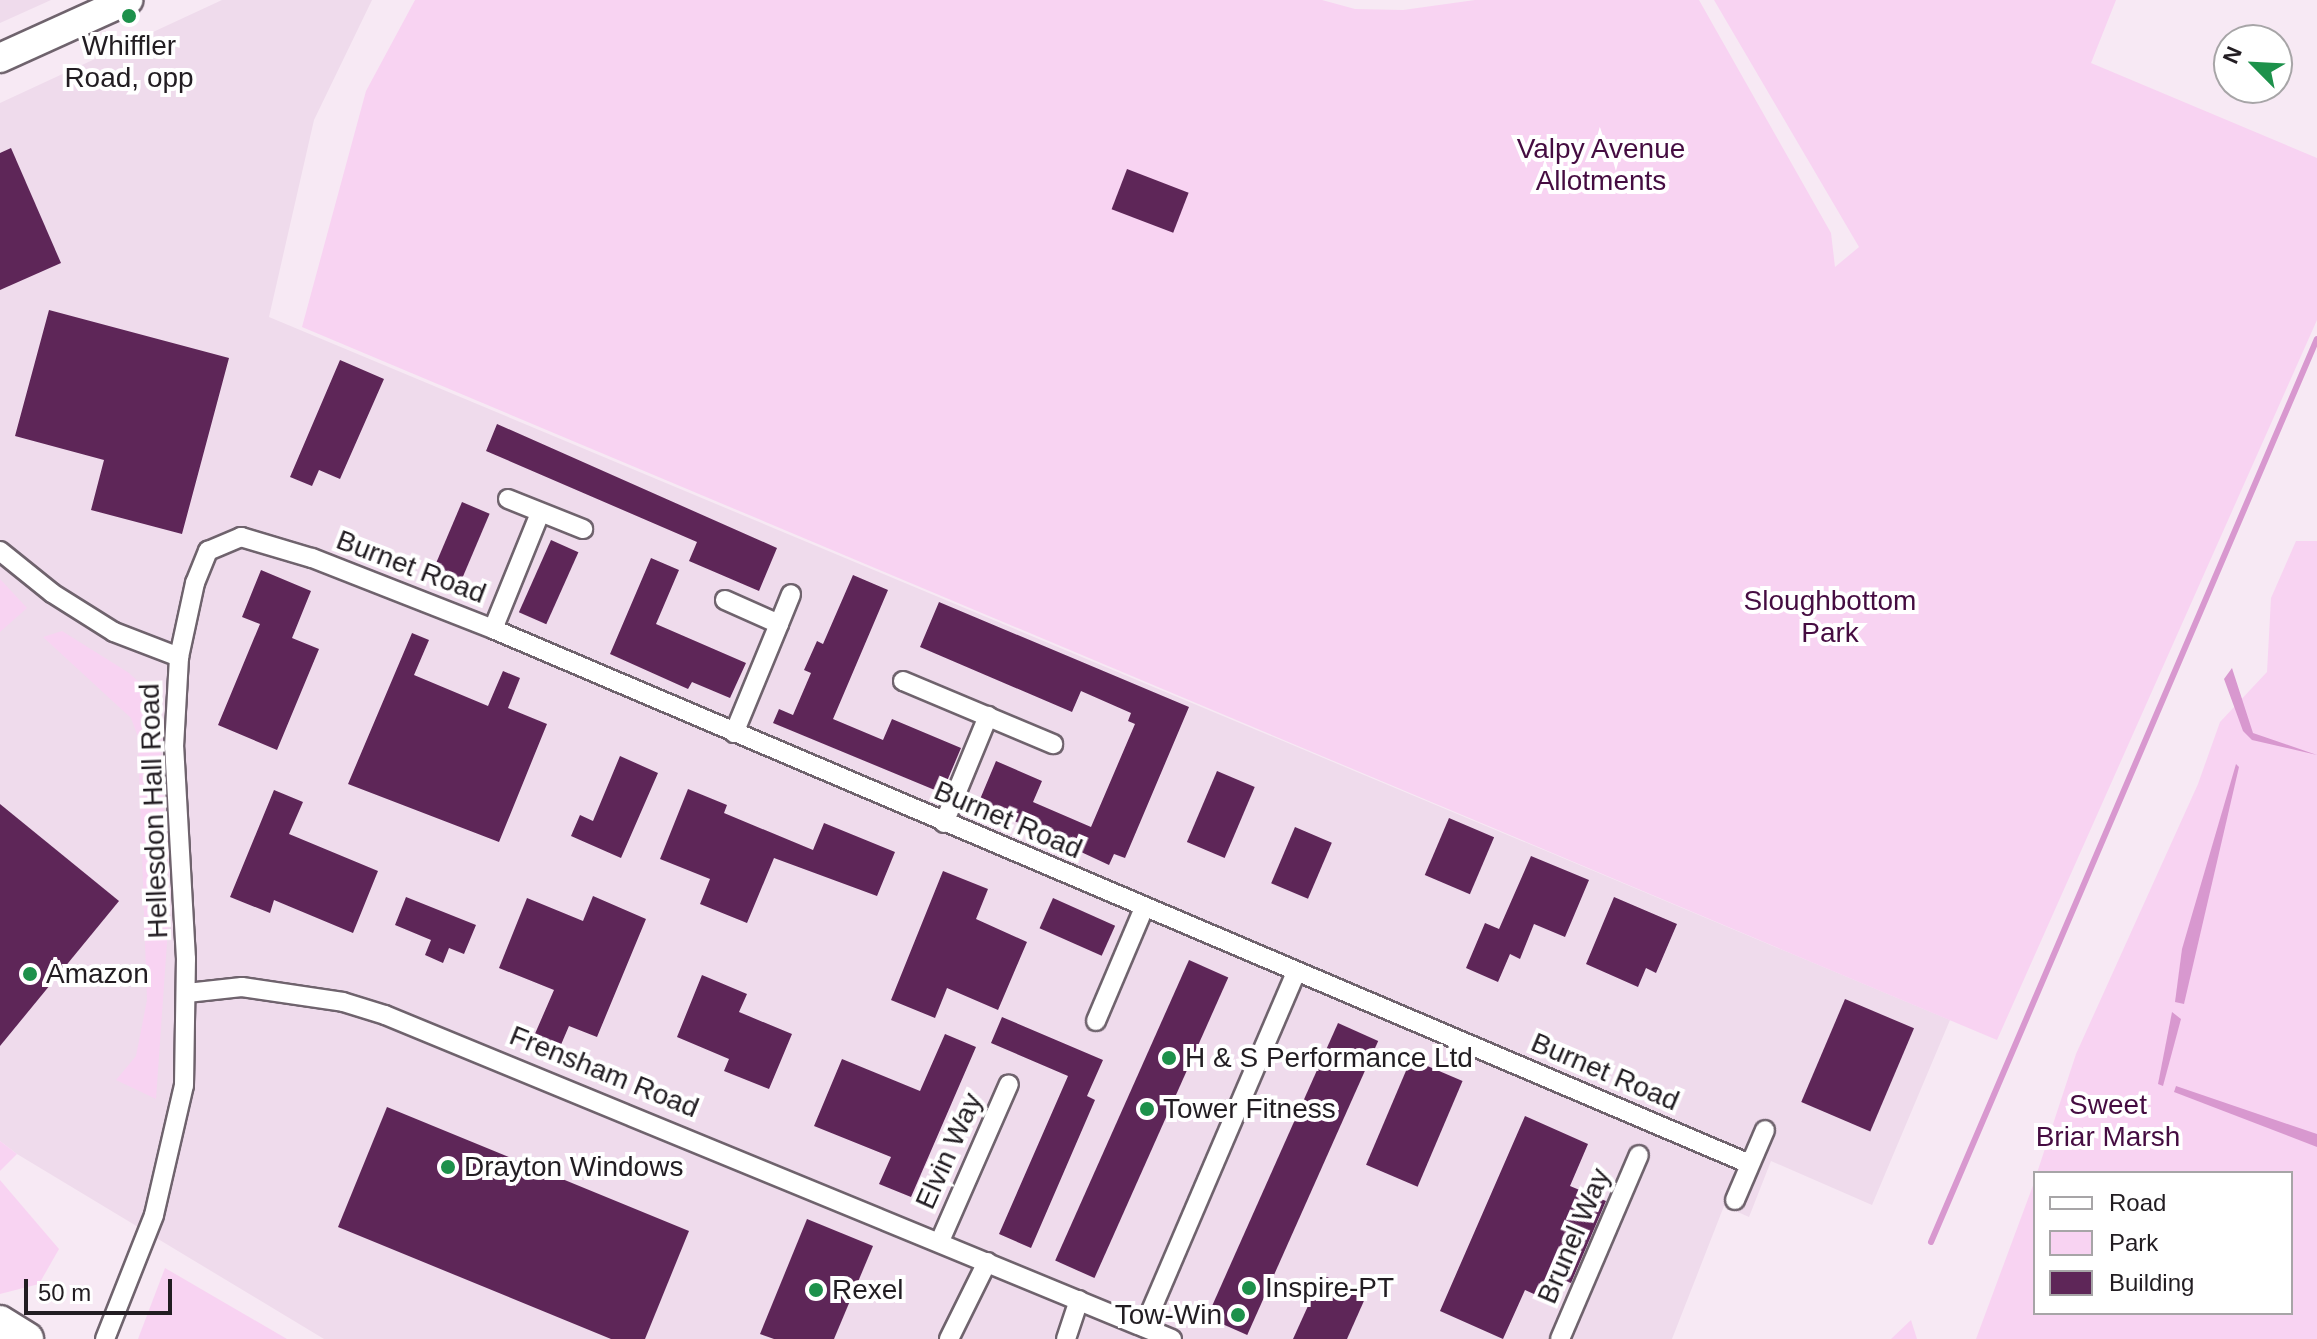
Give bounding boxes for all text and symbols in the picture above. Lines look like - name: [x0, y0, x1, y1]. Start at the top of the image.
- marker: Whiffler Road, opp: [120, 7, 138, 25]
- north arrow: [2213, 24, 2293, 104]
- place label: Whiffler Road, opp: [64, 29, 194, 95]
- text: N: [2218, 43, 2247, 67]
- park label: Valpy Avenue Allotments: [1516, 132, 1686, 198]
- street label: Burnet Road: [332, 523, 490, 611]
- park label: Sloughbottom Park: [1744, 584, 1916, 650]
- street label: Hellesdon Hall Road: [133, 683, 175, 939]
- street label: Burnet Road: [929, 774, 1087, 866]
- place label: Amazon: [46, 957, 149, 991]
- marker: Amazon: [21, 965, 39, 983]
- street label: Frensham Road: [505, 1019, 703, 1125]
- street label: Burnet Road: [1526, 1026, 1684, 1118]
- place label: H & S Performance Ltd: [1185, 1041, 1473, 1075]
- marker: H & S Performance Ltd: [1160, 1049, 1178, 1067]
- street label: Elvin Way: [909, 1088, 989, 1214]
- park label: Sweet Briar Marsh: [2036, 1088, 2180, 1154]
- place label: Tower Fitness: [1163, 1092, 1336, 1126]
- marker: Tower Fitness: [1138, 1100, 1156, 1118]
- place label: Drayton Windows: [464, 1150, 683, 1184]
- marker: Drayton Windows: [439, 1158, 457, 1176]
- street label: Brunel Way: [1530, 1163, 1618, 1309]
- legend: [2033, 1171, 2293, 1315]
- text: Road: [2109, 1189, 2166, 1216]
- text: Park: [2109, 1229, 2158, 1256]
- scale bar: [28, 1263, 176, 1313]
- text: Building: [2109, 1269, 2194, 1296]
- place label: Inspire-PT: [1265, 1271, 1394, 1305]
- place label: Rexel: [832, 1273, 904, 1307]
- text: 50 m: [38, 1279, 91, 1306]
- marker: Inspire-PT: [1240, 1279, 1258, 1297]
- marker: Rexel: [807, 1281, 825, 1299]
- place label: Tow-Win: [1115, 1298, 1222, 1332]
- marker: Tow-Win: [1229, 1306, 1247, 1324]

